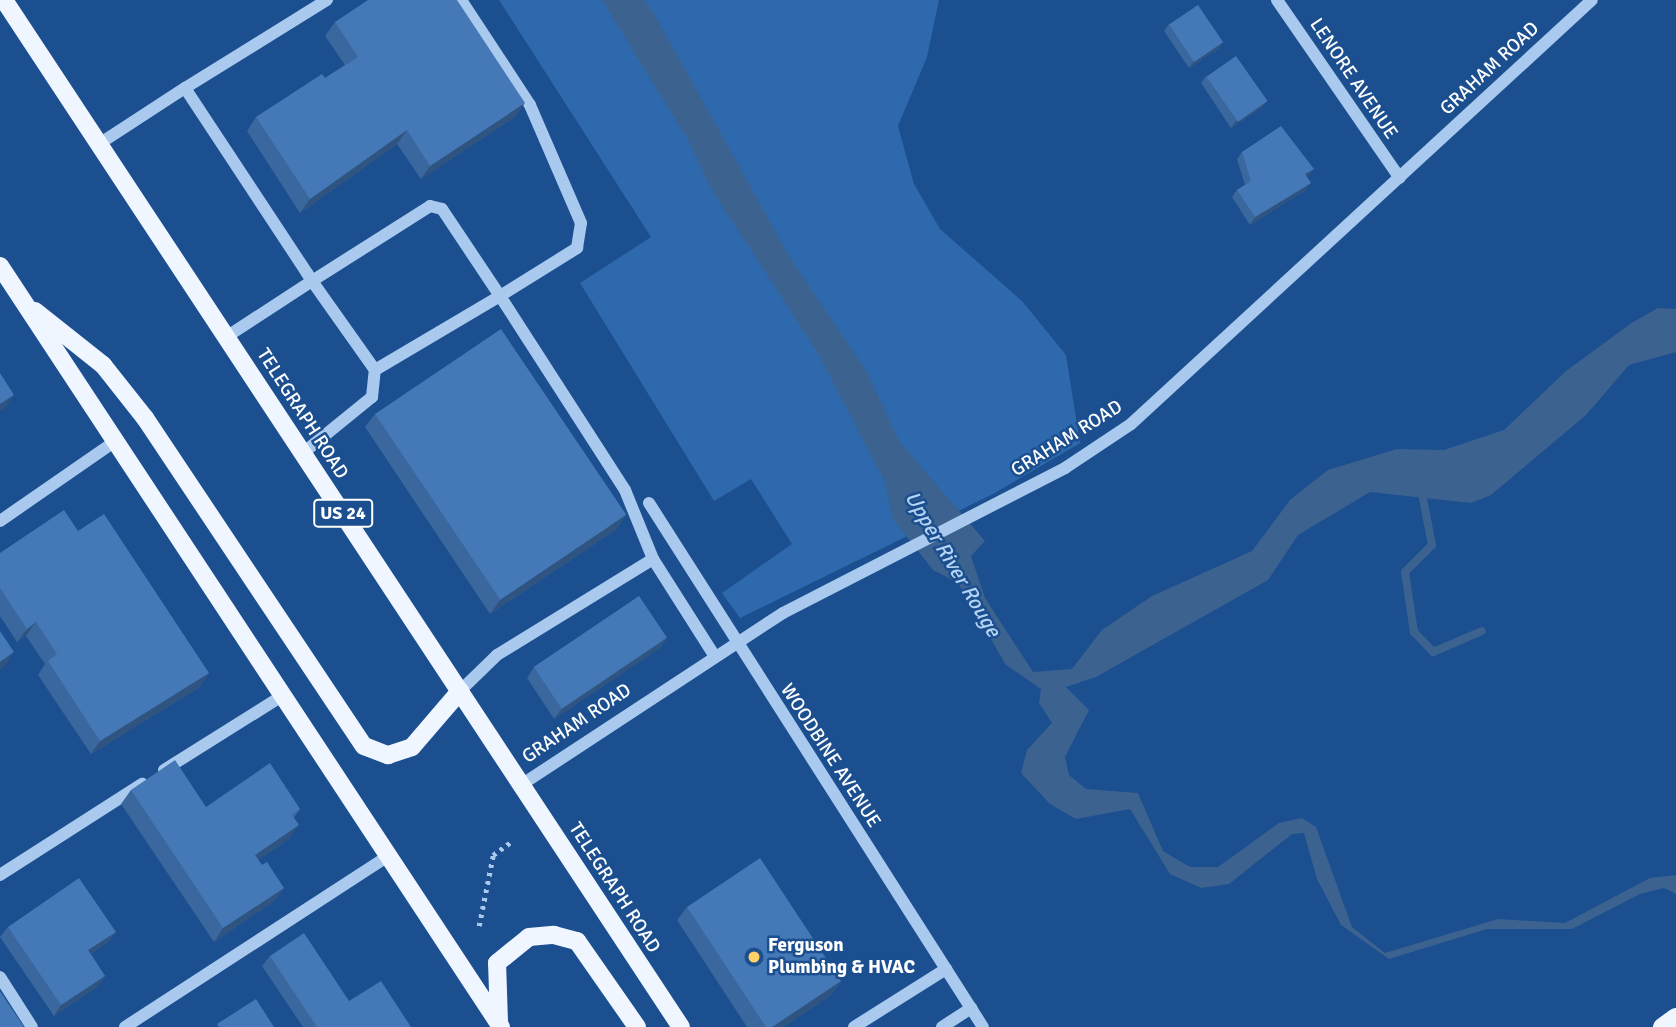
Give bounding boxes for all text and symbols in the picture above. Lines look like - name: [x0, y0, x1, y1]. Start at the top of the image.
- street label: LENORE AVENUE: [1304, 14, 1402, 144]
- street label: GRAHAM ROAD: [1436, 18, 1544, 120]
- street label: TELEGRAPH ROAD: [251, 345, 353, 483]
- street label: GRAHAM ROAD: [1007, 396, 1127, 482]
- water label: Upper River Rouge: [900, 486, 1006, 642]
- road number: US 24: [312, 499, 374, 528]
- street label: GRAHAM ROAD: [518, 679, 636, 769]
- street label: WOODBINE AVENUE: [775, 680, 885, 832]
- street label: TELEGRAPH ROAD: [563, 819, 665, 957]
- place label: Ferguson Plumbing & HVAC: [768, 935, 915, 979]
- marker: Ferguson Plumbing & HVAC: [746, 949, 762, 965]

